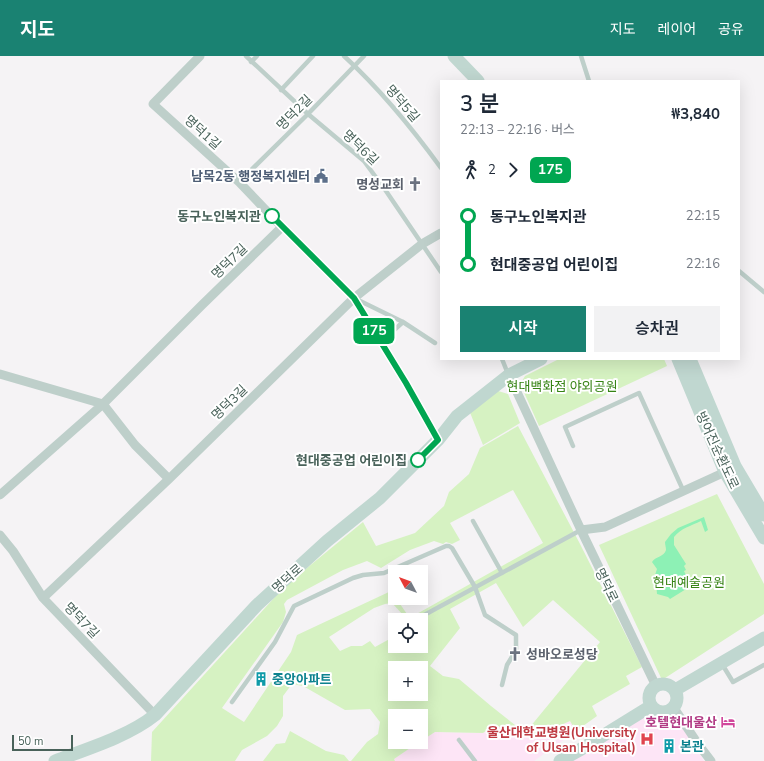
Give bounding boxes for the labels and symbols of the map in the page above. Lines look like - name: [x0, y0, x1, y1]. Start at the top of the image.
- street label: 명덕5길: [381, 81, 423, 126]
- street label: 명덕2길: [273, 91, 317, 135]
- street label: 명덕1길: [180, 111, 225, 154]
- street label: 명덕6길: [338, 126, 382, 169]
- place label: 남목2동 행정복지센터: [191, 168, 310, 186]
- public building icon: 남목2동 행정복지센터: [313, 168, 329, 184]
- place label: 명성교회: [356, 176, 404, 194]
- church icon: 명성교회: [407, 176, 423, 192]
- place label: 동구노인복지관: [177, 208, 261, 226]
- marker: 동구노인복지관: [264, 208, 280, 224]
- street label: 명덕7길: [208, 240, 252, 283]
- line badge: 175: [351, 318, 397, 344]
- park label: 현대백화점 야외공원: [507, 378, 617, 396]
- street label: 명덕3길: [208, 381, 252, 424]
- street label: 방어진순환도로: [691, 409, 743, 492]
- place label: 현대중공업 어린이집: [296, 452, 407, 470]
- marker: 현대중공업 어린이집: [410, 452, 426, 468]
- street label: 명덕로: [268, 560, 307, 597]
- north arrow: [388, 565, 428, 605]
- street label: 명덕로: [590, 565, 622, 606]
- park label: 현대예술공원: [653, 574, 725, 592]
- street label: 명덕7길: [60, 599, 103, 643]
- church icon: 성바오로성당: [507, 646, 523, 662]
- place label: 성바오로성당: [526, 646, 598, 664]
- building icon: 중앙아파트: [253, 671, 269, 687]
- place label: 중앙아파트: [272, 671, 332, 689]
- place label: 호텔현대울산: [645, 714, 717, 732]
- hotel icon: 호텔현대울산: [720, 714, 736, 730]
- place label: 울산대학교병원(University of Ulsan Hospital): [487, 724, 636, 757]
- hospital icon: 울산대학교병원(University of Ulsan Hospital): [639, 731, 655, 747]
- scale bar: [12, 733, 73, 752]
- building icon: 본관: [661, 738, 677, 754]
- place label: 본관: [680, 738, 704, 756]

